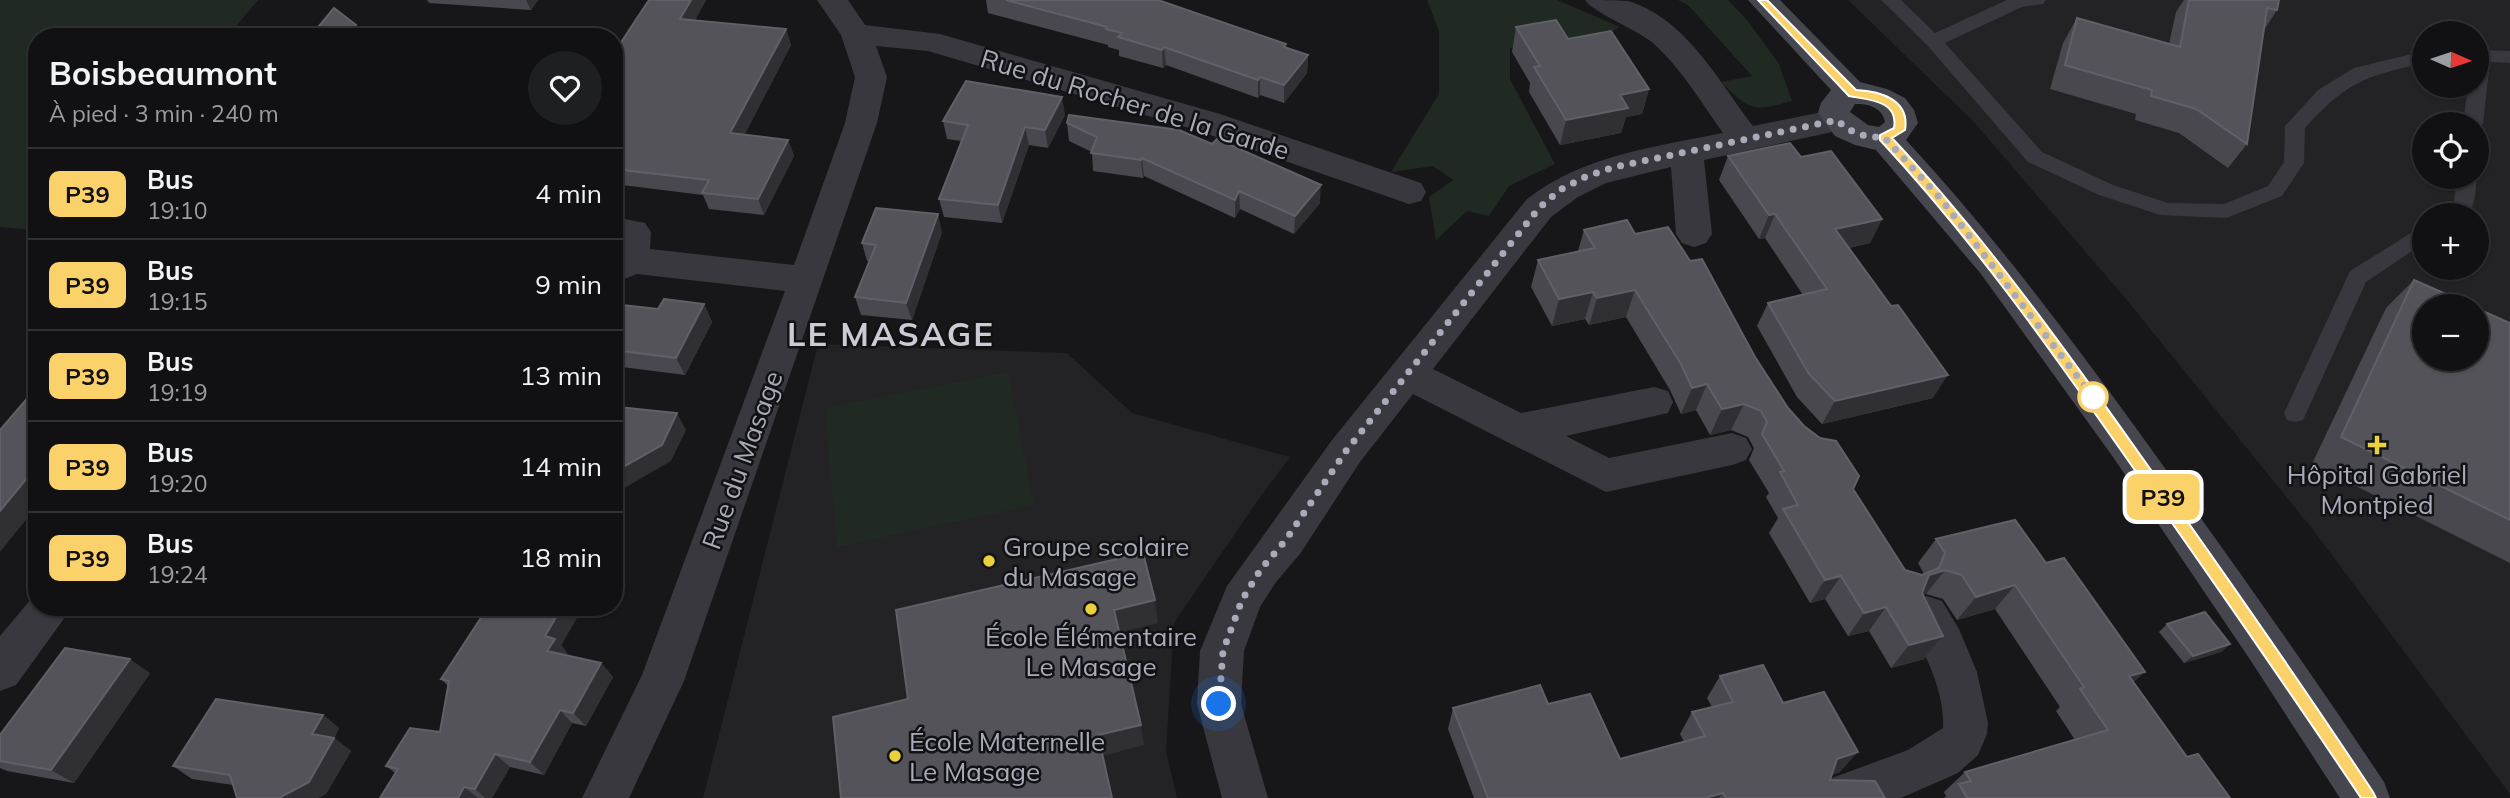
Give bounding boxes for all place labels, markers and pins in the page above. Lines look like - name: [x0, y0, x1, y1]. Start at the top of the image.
- unlabelled marker: [2078, 382, 2108, 412]
- marker: Hôpital Gabriel Montpied: [2367, 435, 2387, 455]
- place label: Hôpital Gabriel Montpied: [2287, 458, 2467, 521]
- place label: Groupe scolaire du Masage: [1003, 530, 1189, 593]
- marker: Groupe scolaire du Masage: [981, 553, 997, 569]
- marker: École Élémentaire Le Masage: [1083, 601, 1099, 617]
- place label: École Élémentaire Le Masage: [985, 620, 1197, 683]
- place label: École Maternelle Le Masage: [909, 725, 1105, 788]
- marker: École Maternelle Le Masage: [887, 748, 903, 764]

